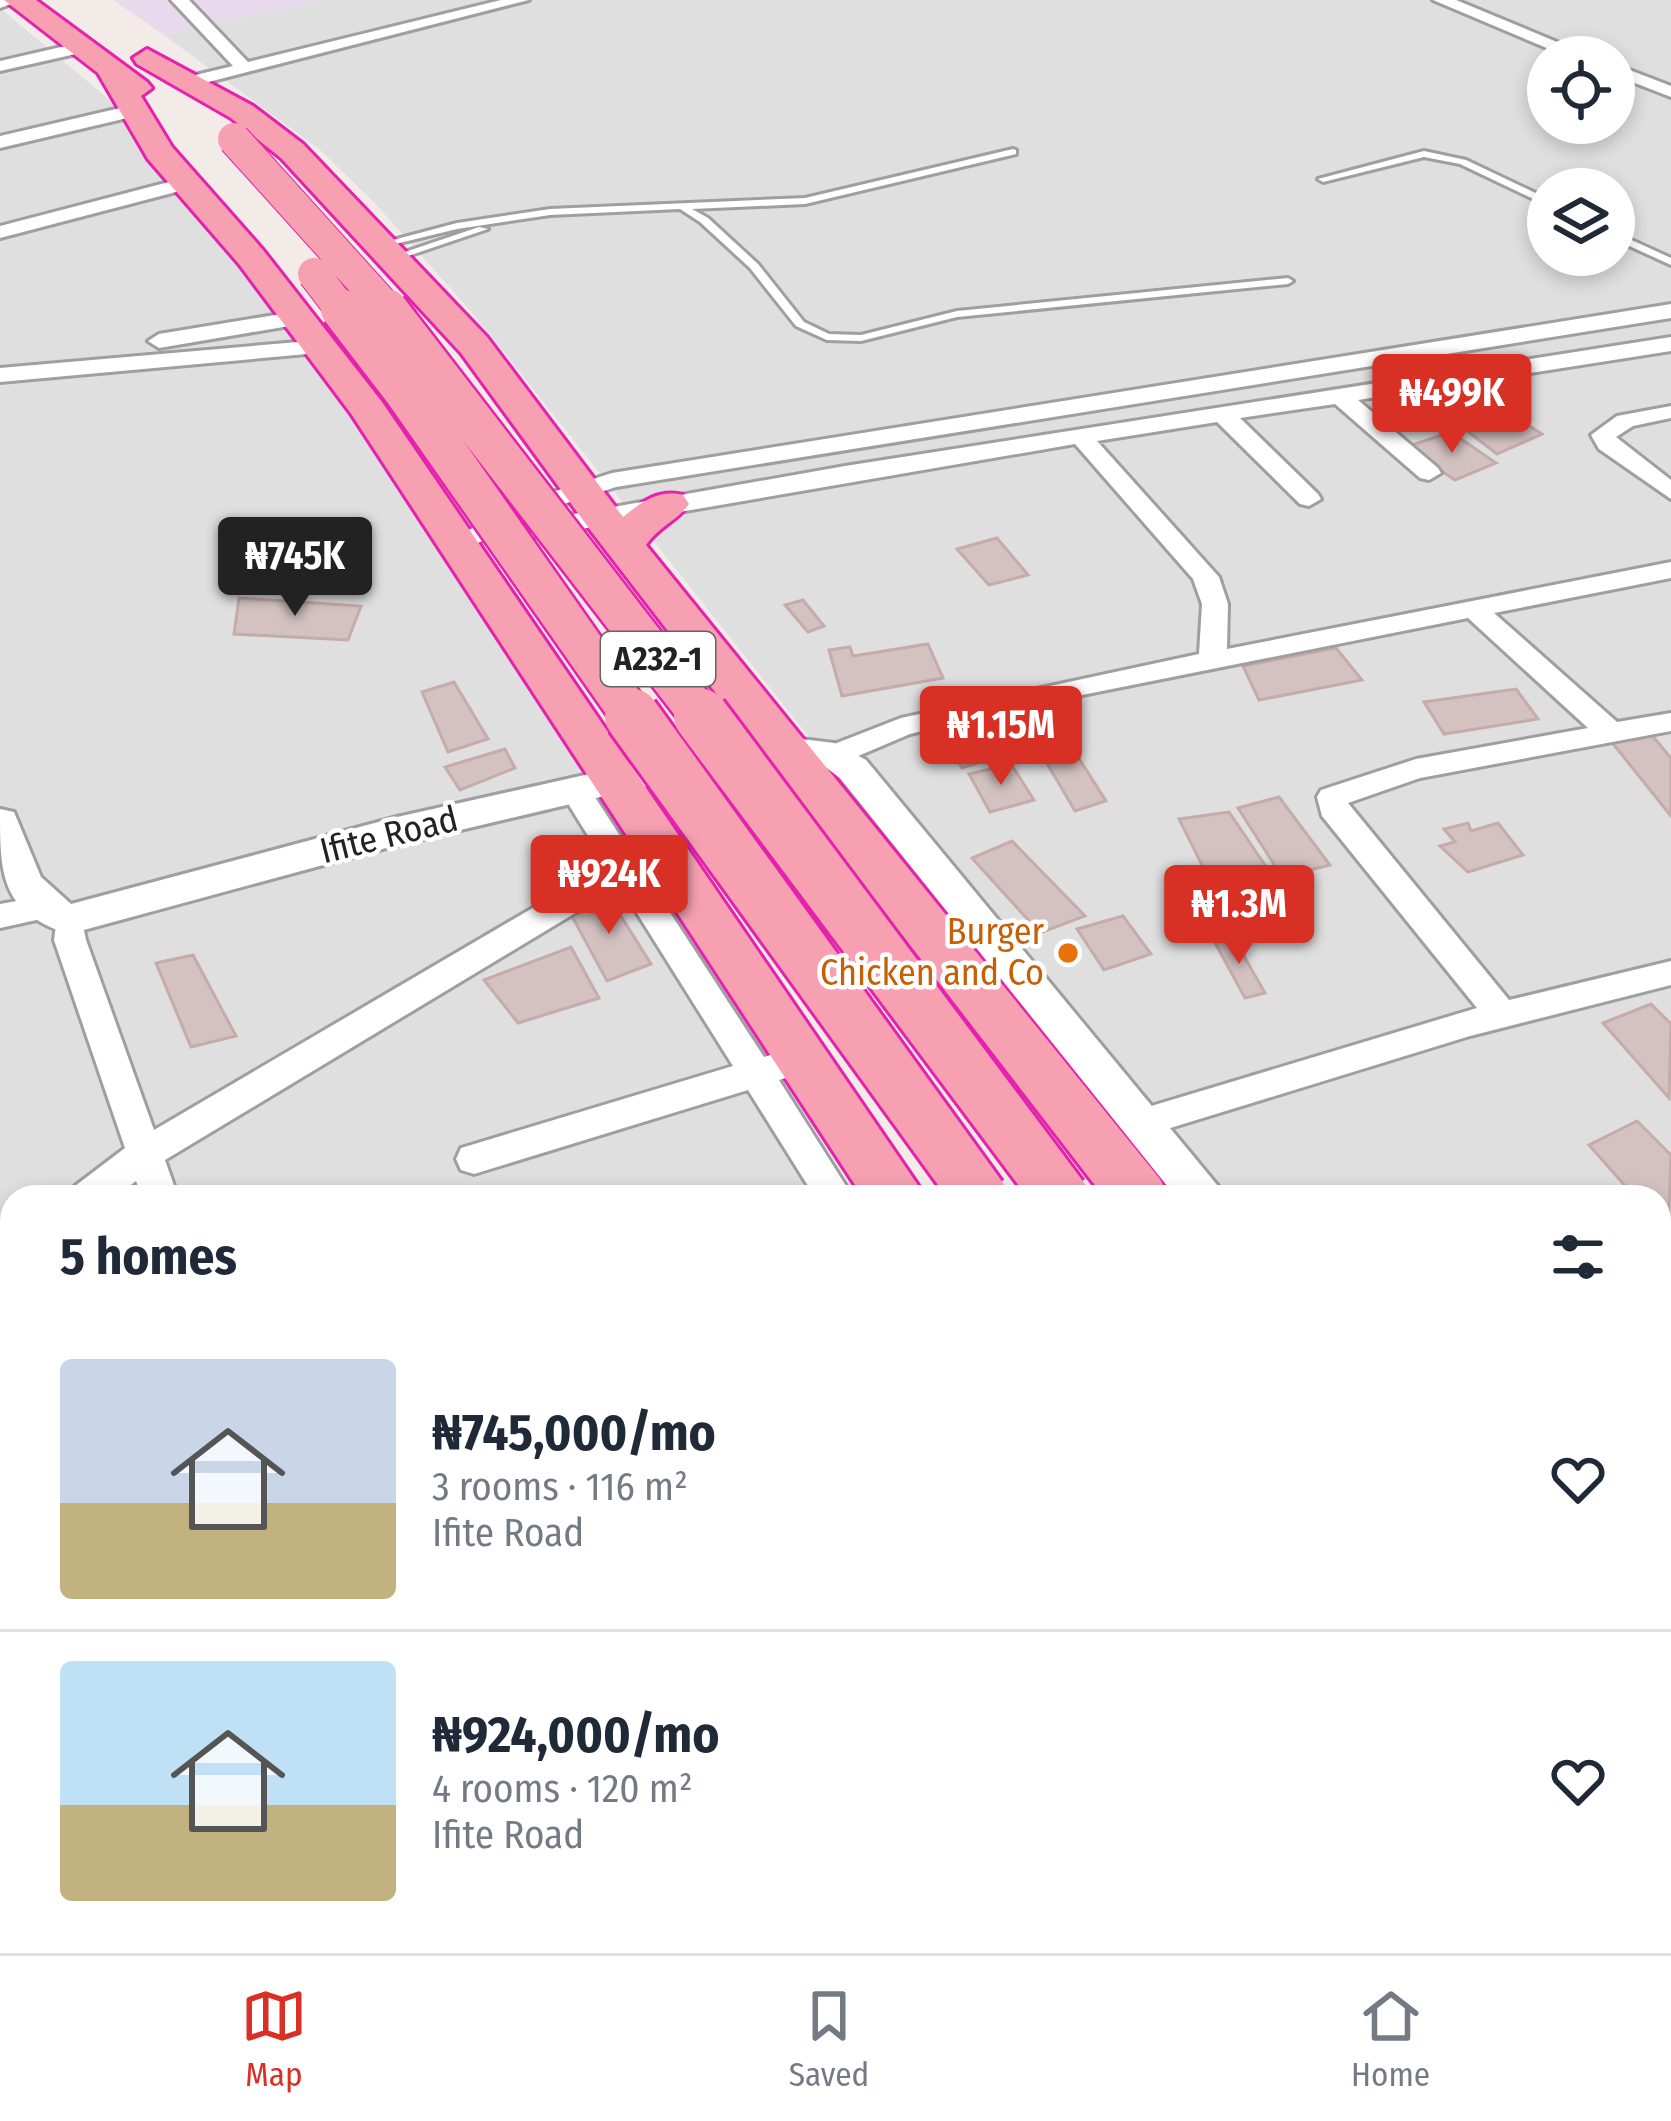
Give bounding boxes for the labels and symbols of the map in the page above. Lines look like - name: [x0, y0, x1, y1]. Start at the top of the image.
- pin: ₦499K: [1368, 354, 1536, 456]
- pin: ₦745K: [211, 517, 379, 619]
- road number: A232-1: [601, 632, 715, 686]
- pin: ₦1.15M: [903, 686, 1099, 788]
- street label: Ifite Road: [316, 797, 462, 873]
- pin: ₦924K: [525, 835, 693, 937]
- pin: ₦1.3M: [1155, 865, 1323, 967]
- place label: Burger Chicken and Co: [820, 910, 1044, 995]
- marker: Burger Chicken and Co: [1055, 940, 1081, 966]

